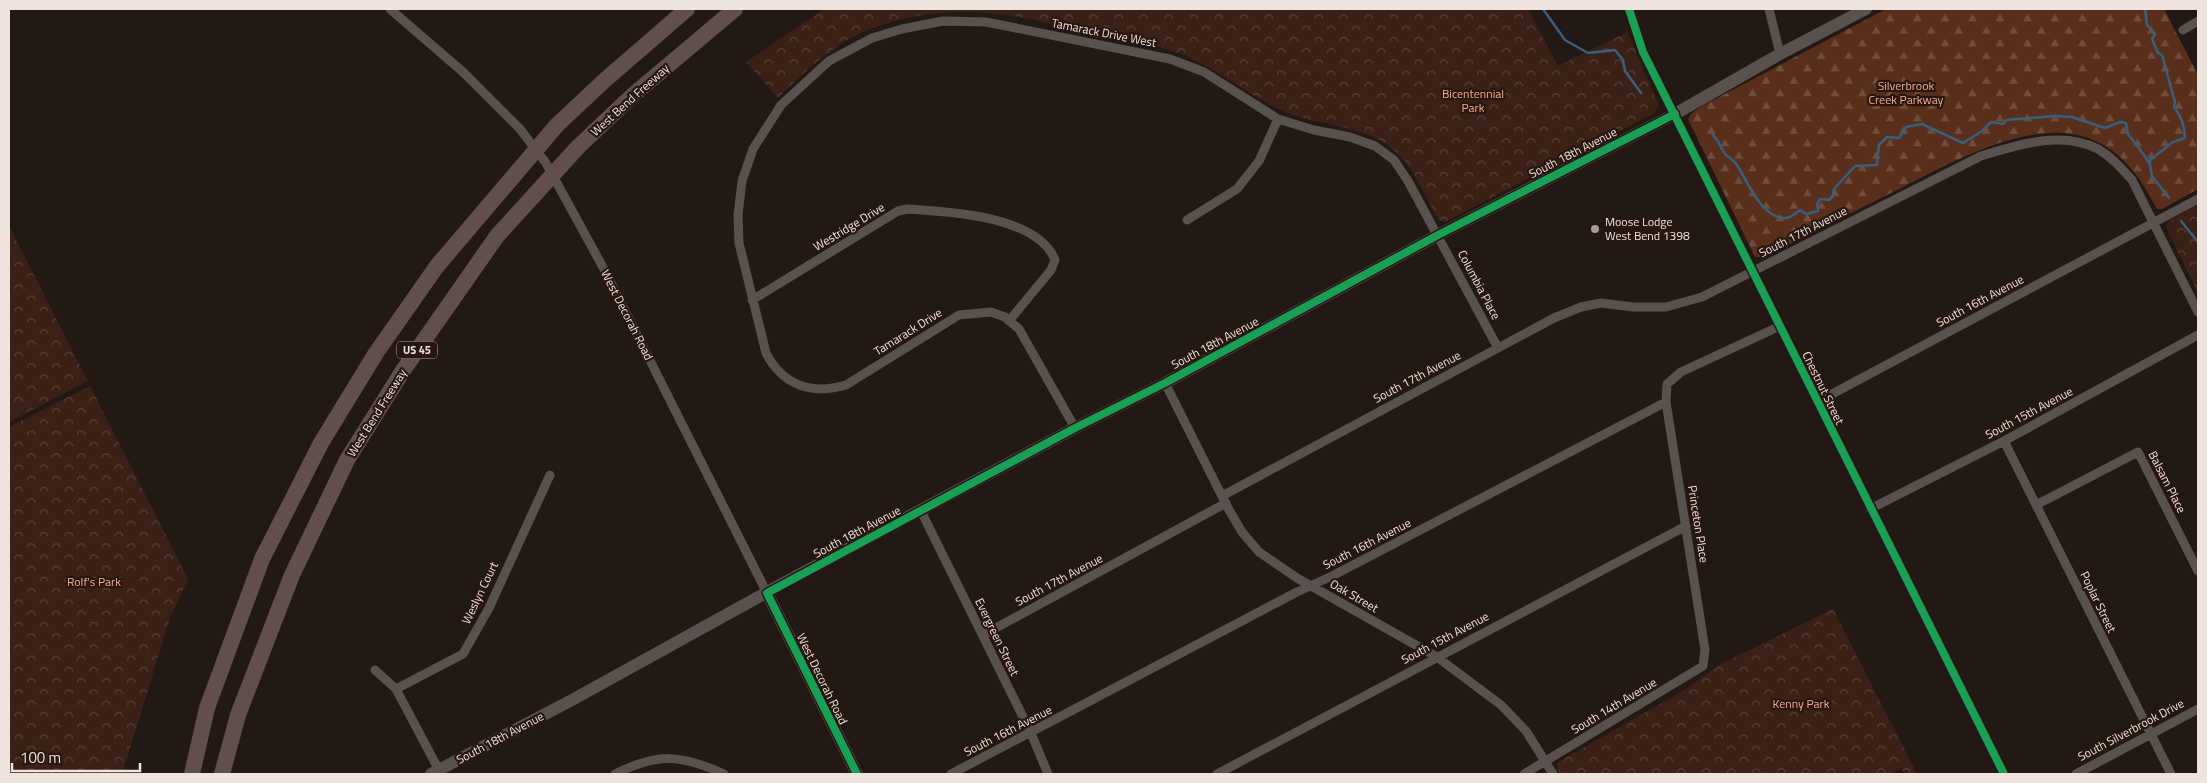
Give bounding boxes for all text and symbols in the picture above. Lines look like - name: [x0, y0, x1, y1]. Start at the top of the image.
- street label: Tamarack Drive West: [1050, 13, 1159, 52]
- street label: West Bend Freeway: [586, 59, 674, 140]
- park label: Silverbrook Creek Parkway: [1869, 76, 1944, 109]
- park label: Bicentennial Park: [1442, 84, 1504, 117]
- street label: South 18th Avenue: [1525, 122, 1620, 183]
- street label: Westridge Drive: [809, 198, 888, 255]
- street label: South 17th Avenue: [1755, 201, 1850, 262]
- place label: Moose Lodge West Bend 1398: [1605, 212, 1690, 245]
- marker: Moose Lodge West Bend 1398: [1589, 223, 1601, 235]
- street label: Columbia Place: [1453, 246, 1506, 323]
- street label: West Decorah Road: [596, 266, 658, 363]
- street label: South 16th Avenue: [1933, 269, 2027, 332]
- street label: Tamarack Drive: [870, 303, 946, 360]
- street label: South 18th Avenue: [1168, 311, 1262, 374]
- road number: US 45: [397, 342, 437, 358]
- street label: South 17th Avenue: [1370, 345, 1464, 408]
- street label: Chestnut Street: [1797, 348, 1850, 428]
- street label: West Bend Freeway: [342, 365, 411, 460]
- street label: South 15th Avenue: [1982, 381, 2076, 444]
- street label: Balsam Place: [2144, 447, 2191, 516]
- street label: Princeton Place: [1683, 484, 1714, 564]
- street label: South 18th Avenue: [810, 500, 904, 563]
- street label: South 16th Avenue: [1319, 513, 1414, 574]
- street label: South 17th Avenue: [1012, 548, 1106, 611]
- street label: Weslyn Court: [456, 558, 503, 627]
- street label: Poplar Street: [2075, 568, 2122, 636]
- park label: Rolf's Park: [67, 572, 121, 591]
- street label: Oak Street: [1326, 574, 1383, 618]
- street label: Evergreen Street: [970, 595, 1025, 680]
- street label: South 15th Avenue: [1398, 606, 1492, 669]
- street label: West Decorah Road: [792, 630, 853, 728]
- street label: South 14th Avenue: [1567, 673, 1660, 739]
- street label: South Silverbrook Drive: [2074, 693, 2187, 766]
- park label: Kenny Park: [1773, 694, 1830, 713]
- street label: South 16th Avenue: [960, 700, 1055, 761]
- street label: South 18th Avenue: [453, 706, 547, 769]
- scale bar: [12, 740, 140, 772]
- text: 100 m: [20, 746, 61, 769]

